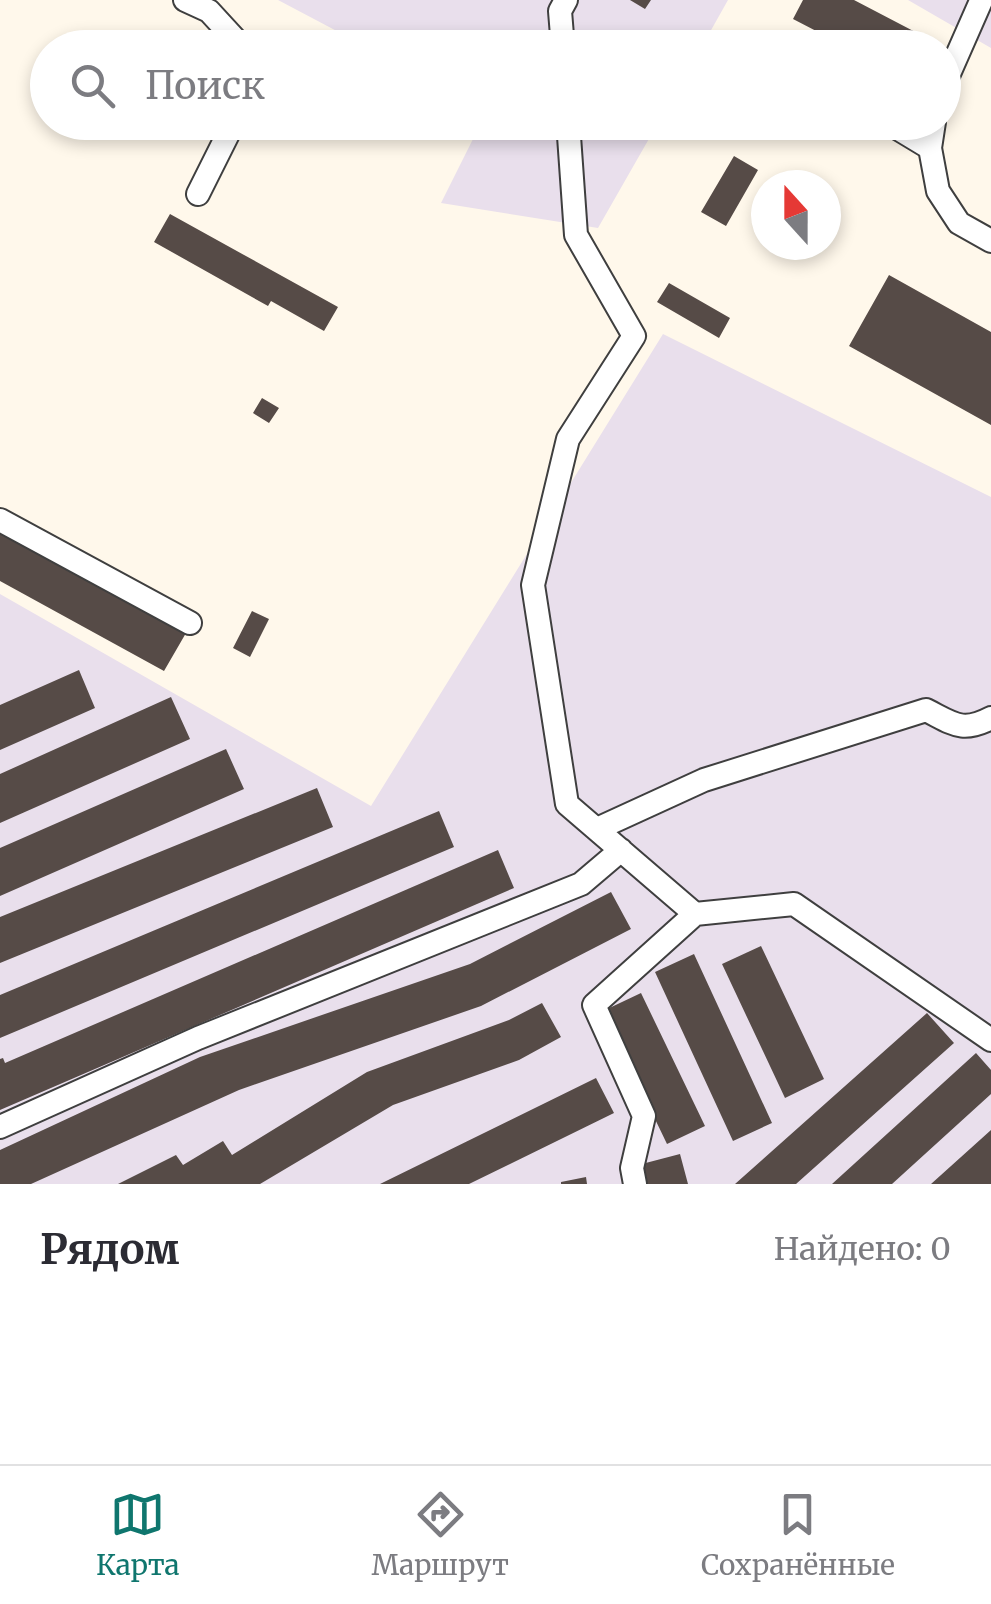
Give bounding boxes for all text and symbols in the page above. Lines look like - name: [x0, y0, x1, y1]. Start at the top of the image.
- search box: [30, 30, 961, 140]
- icon: search: [65, 58, 120, 113]
- text: Поиск: [145, 62, 265, 109]
- north arrow: [751, 170, 841, 260]
- text: Рядом: [40, 1223, 180, 1275]
- text: Найдено: 0: [774, 1229, 951, 1269]
- tab: Карта: [96, 1487, 179, 1583]
- tab: Маршрут: [372, 1487, 509, 1583]
- tab: Сохранённые: [701, 1487, 895, 1583]

